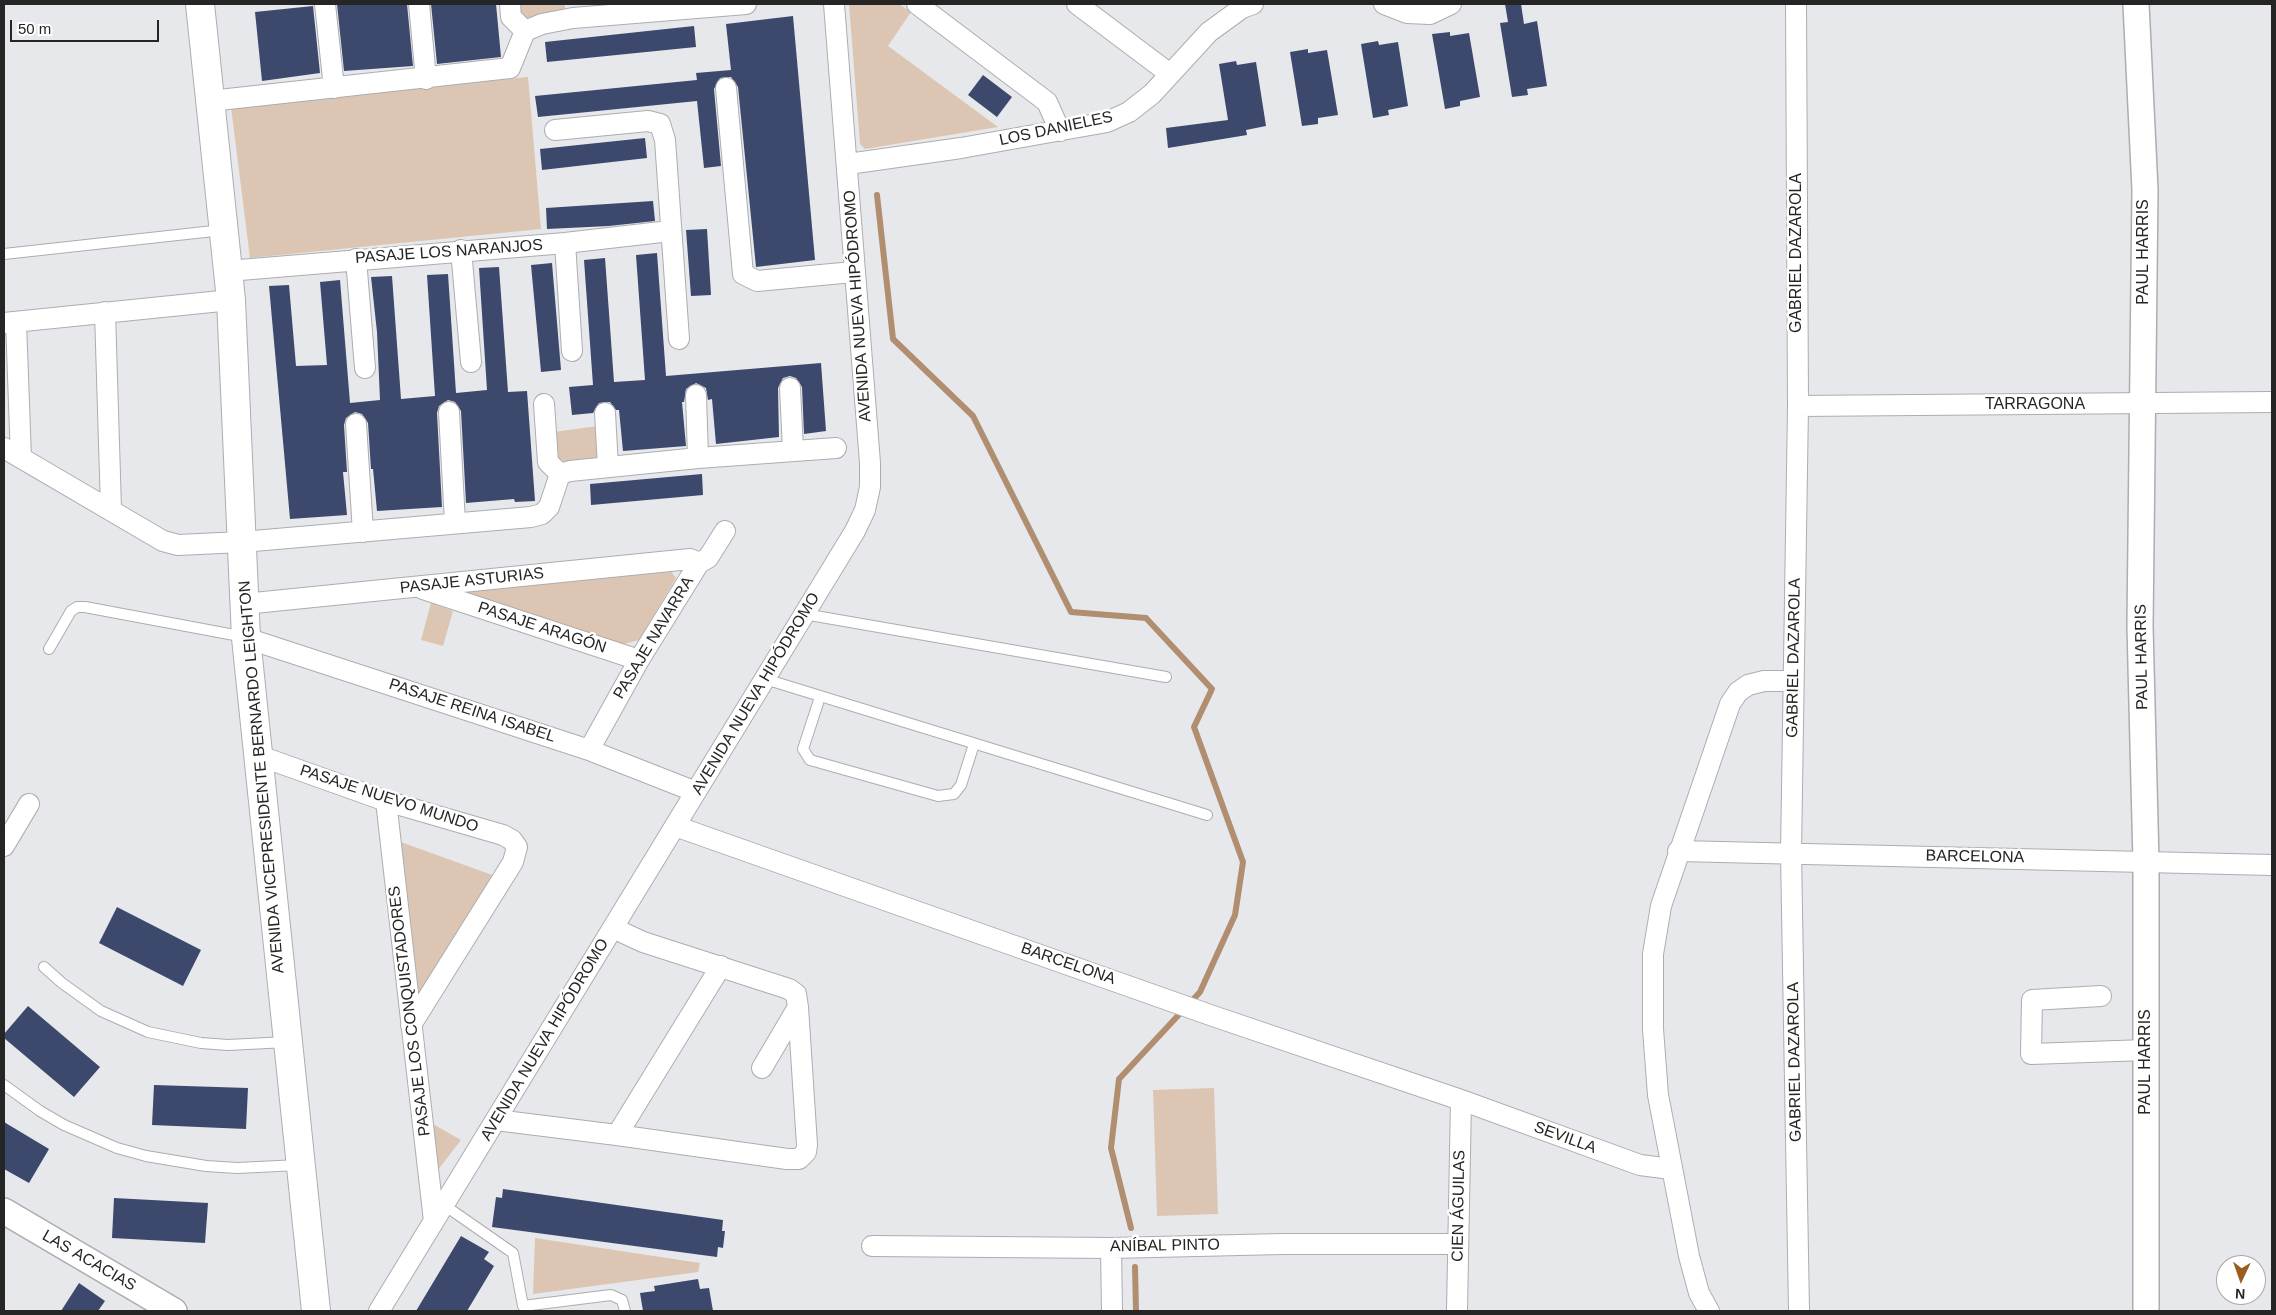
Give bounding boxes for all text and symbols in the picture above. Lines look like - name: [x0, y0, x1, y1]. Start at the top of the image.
- scale bar: [12, 10, 161, 42]
- text: 50 m: [18, 20, 51, 37]
- street label: LOS DANIELES: [997, 108, 1115, 150]
- street label: GABRIEL DAZAROLA: [1787, 173, 1807, 333]
- street label: AVENIDA NUEVA HIPÓDROMO: [840, 189, 876, 423]
- street label: PAUL HARRIS: [2134, 199, 2154, 305]
- street label: PASAJE LOS NARANJOS: [354, 236, 544, 268]
- street label: TARRAGONA: [1985, 395, 2085, 415]
- street label: PASAJE ASTURIAS: [399, 564, 545, 598]
- street label: PASAJE NAVARRA: [610, 573, 698, 703]
- street label: GABRIEL DAZAROLA: [1783, 578, 1805, 738]
- street label: AVENIDA VICEPRESIDENTE BERNARDO LEIGHTON: [235, 580, 289, 974]
- street label: AVENIDA NUEVA HIPÓDROMO: [688, 589, 824, 799]
- street label: PASAJE ARAGÓN: [475, 598, 609, 658]
- street label: PAUL HARRIS: [2131, 604, 2153, 710]
- street label: PASAJE REINA ISABEL: [386, 675, 558, 747]
- street label: PASAJE NUEVO MUNDO: [297, 761, 481, 837]
- street label: BARCELONA: [1925, 847, 2025, 867]
- street label: PASAJE LOS CONQUISTADORES: [385, 885, 435, 1137]
- street label: AVENIDA NUEVA HIPÓDROMO: [477, 935, 613, 1145]
- street label: BARCELONA: [1018, 939, 1118, 989]
- street label: GABRIEL DAZAROLA: [1784, 982, 1806, 1142]
- street label: PAUL HARRIS: [2136, 1009, 2156, 1115]
- street label: SEVILLA: [1531, 1118, 1599, 1158]
- street label: CIEN ÁGUILAS: [1448, 1150, 1470, 1262]
- street label: LAS ACACIAS: [39, 1226, 139, 1296]
- street label: ANÍBAL PINTO: [1110, 1235, 1220, 1257]
- north arrow: [2216, 1255, 2266, 1305]
- text: N: [2235, 1286, 2246, 1302]

